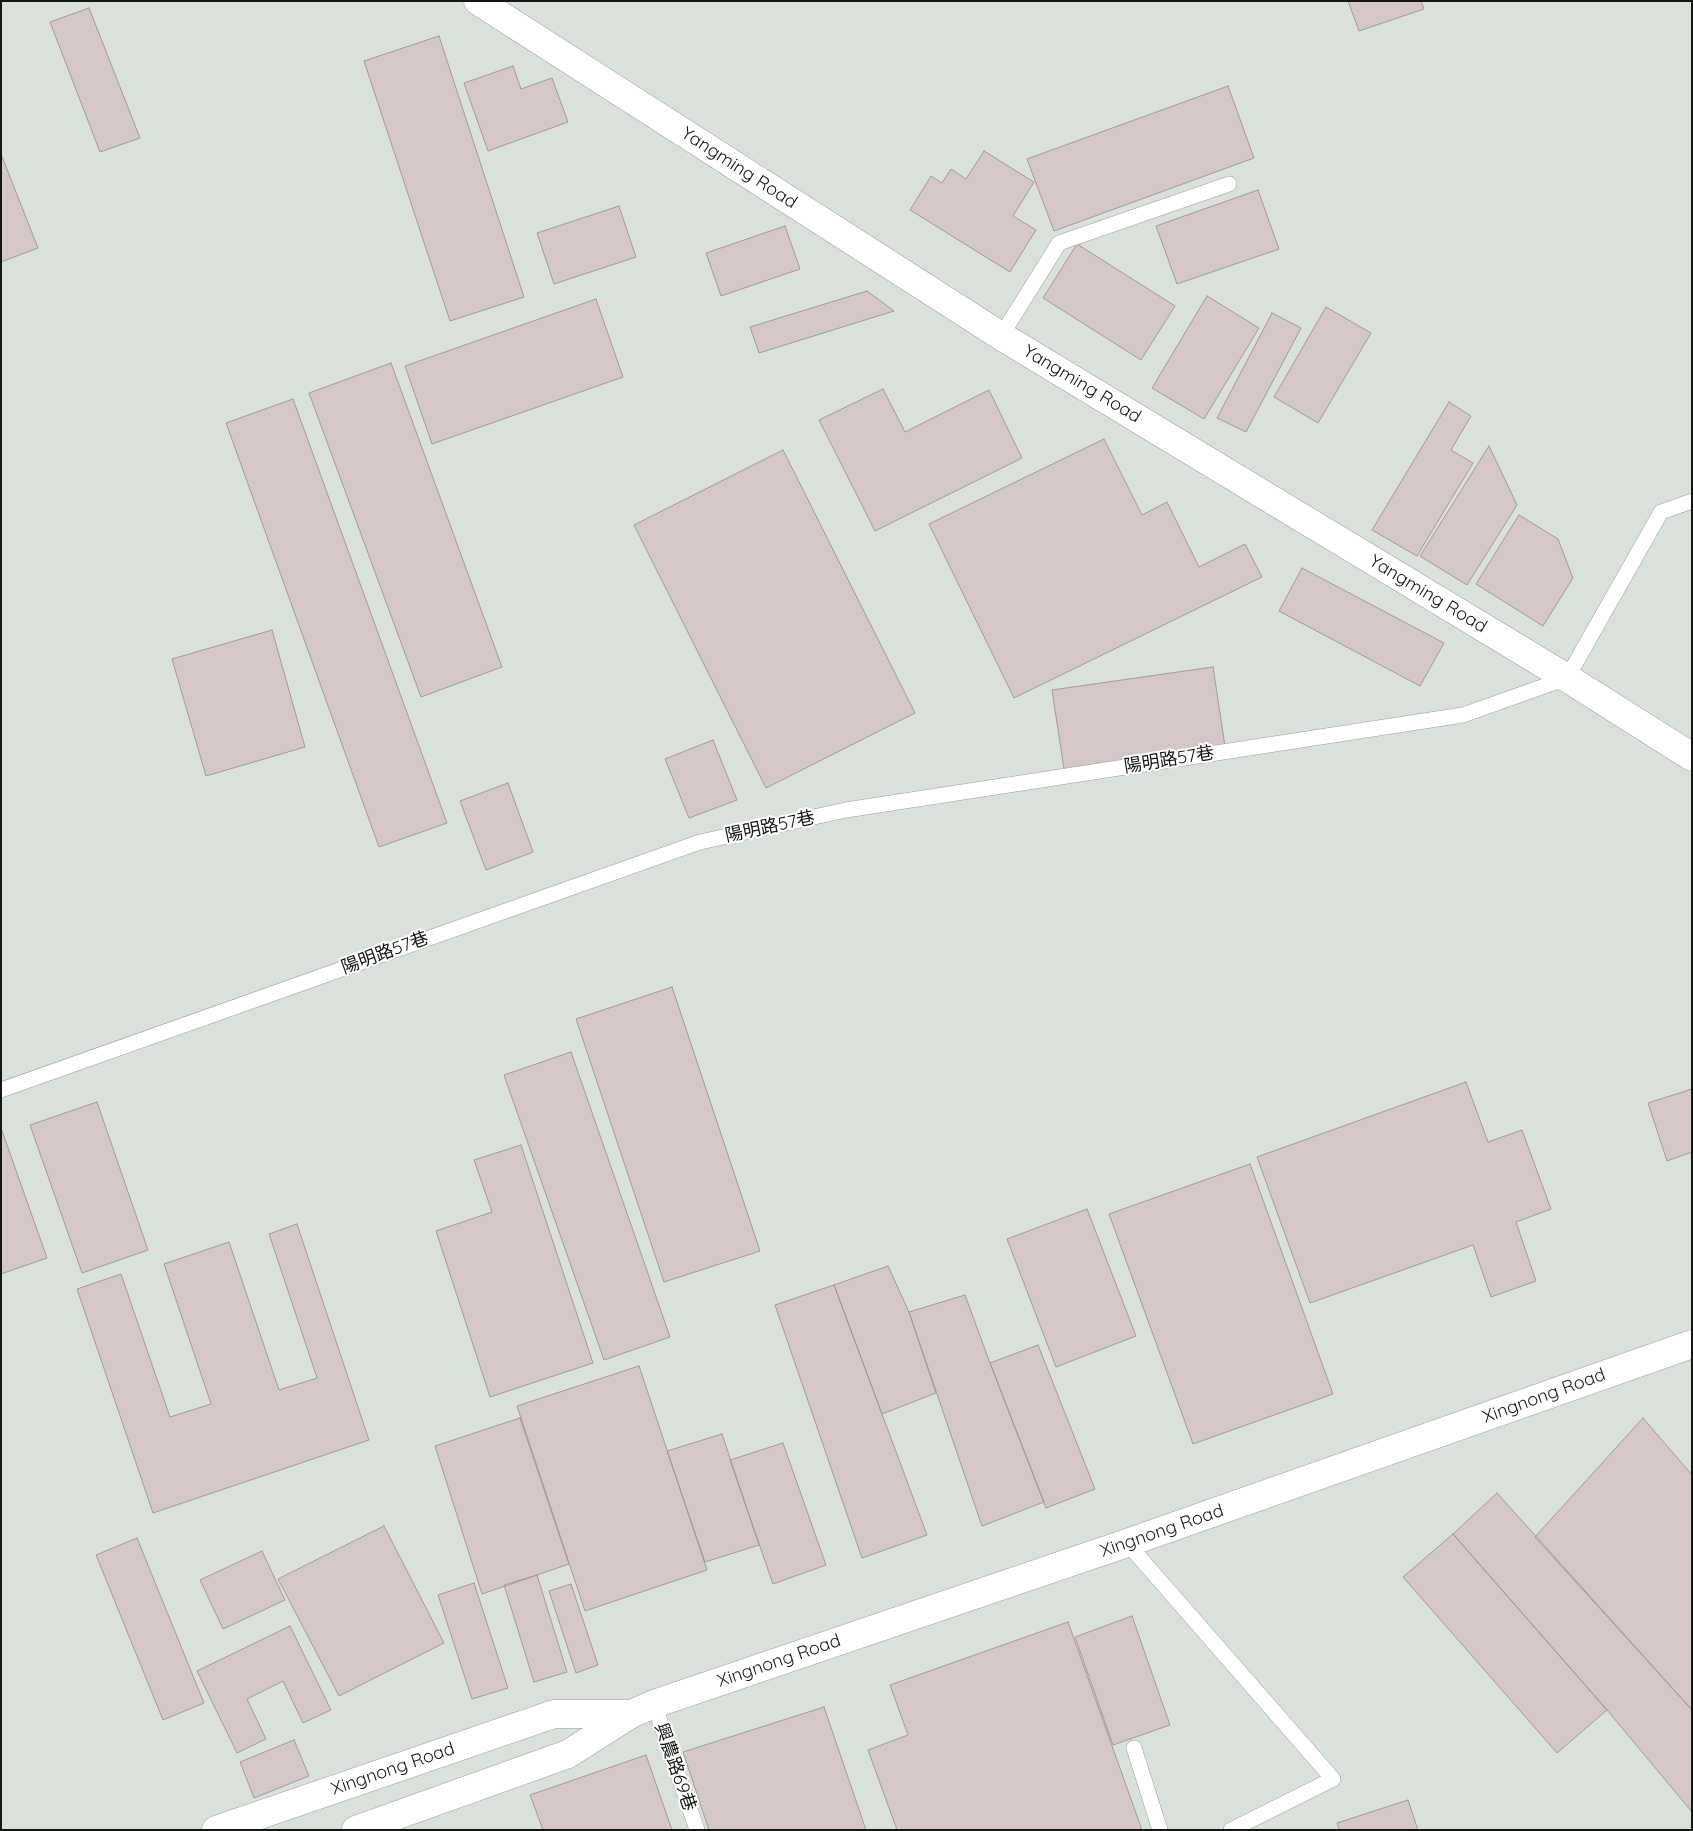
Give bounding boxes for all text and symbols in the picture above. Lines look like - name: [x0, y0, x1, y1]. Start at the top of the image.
- street label: Yangming Road: [677, 123, 801, 213]
- street label: Yangming Road: [1019, 340, 1145, 428]
- street label: Yangming Road: [1365, 550, 1491, 638]
- street label: 陽明路57巷: [1122, 742, 1216, 778]
- street label: 陽明路57巷: [723, 807, 817, 847]
- street label: 陽明路57巷: [339, 927, 431, 979]
- street label: Xingnong Road: [1480, 1364, 1608, 1428]
- street label: Xingnong Road: [1098, 1500, 1226, 1562]
- street label: Xingnong Road: [715, 1630, 843, 1692]
- street label: 興農路69巷: [650, 1720, 700, 1814]
- street label: Xingnong Road: [329, 1738, 457, 1800]

